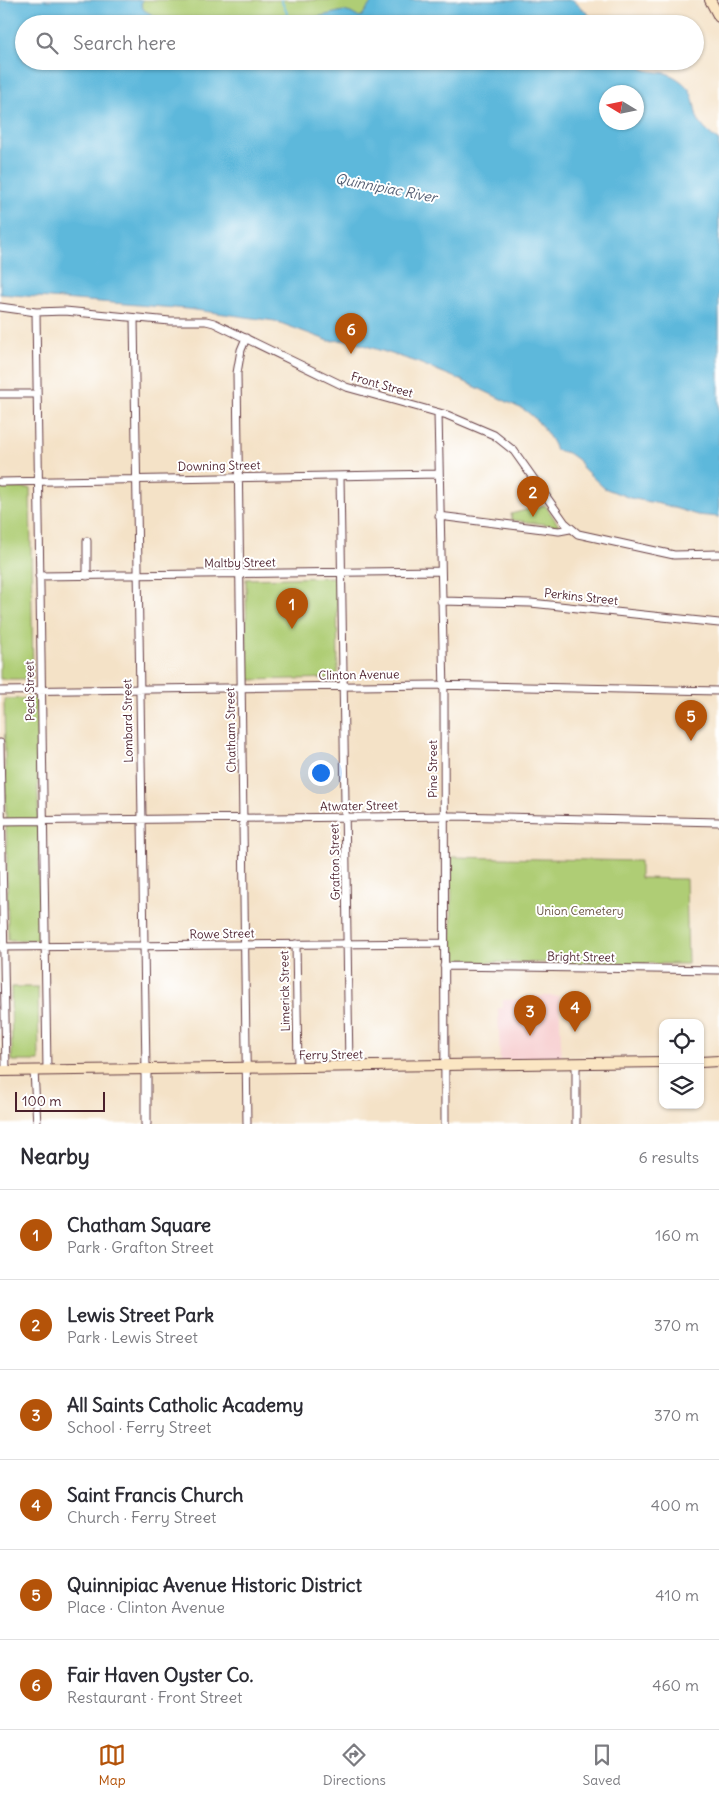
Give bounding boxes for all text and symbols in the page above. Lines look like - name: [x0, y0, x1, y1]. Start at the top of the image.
- search box: [15, 15, 704, 70]
- icon: search: [33, 29, 61, 57]
- text: Search here: [73, 31, 176, 55]
- north arrow: [599, 85, 644, 130]
- water label: Quinnipiac River: [334, 169, 440, 207]
- pin: 6: [335, 313, 367, 354]
- street label: Front Street: [350, 369, 415, 400]
- street label: Downing Street: [177, 457, 261, 474]
- pin: 2: [517, 476, 549, 517]
- street label: Maltby Street: [204, 554, 276, 571]
- street label: Perkins Street: [543, 585, 619, 608]
- pin: 1: [276, 588, 308, 629]
- street label: Peck Street: [21, 661, 38, 721]
- street label: Clinton Avenue: [318, 666, 400, 683]
- street label: Lombard Street: [119, 679, 136, 763]
- street label: Chatham Street: [222, 687, 239, 773]
- pin: 5: [675, 700, 707, 741]
- street label: Pine Street: [425, 740, 440, 798]
- your location: [308, 760, 334, 786]
- street label: Atwater Street: [320, 797, 398, 814]
- street label: Grafton Street: [326, 823, 343, 901]
- park label: Union Cemetery: [536, 903, 624, 918]
- street label: Rowe Street: [189, 925, 255, 942]
- street label: Bright Street: [547, 948, 615, 965]
- street label: Limerick Street: [276, 950, 293, 1032]
- pin: 4: [559, 991, 591, 1032]
- pin: 3: [514, 995, 546, 1036]
- map controls: [659, 1019, 704, 1109]
- button: locate: [659, 1019, 704, 1064]
- street label: Ferry Street: [299, 1046, 363, 1063]
- button: layers: [659, 1064, 704, 1109]
- scale bar: [15, 1089, 105, 1112]
- text: 100 m: [22, 1092, 62, 1110]
- text: Nearby: [20, 1143, 90, 1170]
- text: 6 results: [638, 1147, 699, 1167]
- text: Chatham Square: [67, 1213, 211, 1237]
- text: 1: [33, 1225, 39, 1245]
- text: 160 m: [655, 1225, 699, 1245]
- text: Park · Grafton Street: [67, 1237, 214, 1257]
- text: Lewis Street Park: [67, 1303, 214, 1327]
- text: 2: [32, 1315, 40, 1335]
- text: 370 m: [654, 1315, 699, 1335]
- text: Park · Lewis Street: [67, 1327, 198, 1347]
- text: All Saints Catholic Academy: [67, 1393, 303, 1417]
- text: 3: [31, 1405, 41, 1425]
- text: 370 m: [654, 1405, 699, 1425]
- text: School · Ferry Street: [67, 1417, 211, 1437]
- text: Saint Francis Church: [67, 1483, 244, 1507]
- text: 4: [31, 1495, 41, 1515]
- text: 400 m: [651, 1495, 699, 1515]
- text: Church · Ferry Street: [67, 1507, 216, 1527]
- text: Quinnipiac Avenue Historic District: [67, 1573, 362, 1597]
- text: 5: [31, 1585, 41, 1605]
- text: 410 m: [655, 1585, 699, 1605]
- text: Place · Clinton Avenue: [67, 1597, 225, 1617]
- text: Fair Haven Oyster Co.: [67, 1663, 254, 1687]
- text: 6: [31, 1675, 41, 1695]
- text: 460 m: [652, 1675, 699, 1695]
- text: Restaurant · Front Street: [67, 1687, 243, 1707]
- tab: Map: [98, 1741, 126, 1789]
- tab: Directions: [323, 1741, 386, 1789]
- tab: Saved: [582, 1741, 621, 1789]

